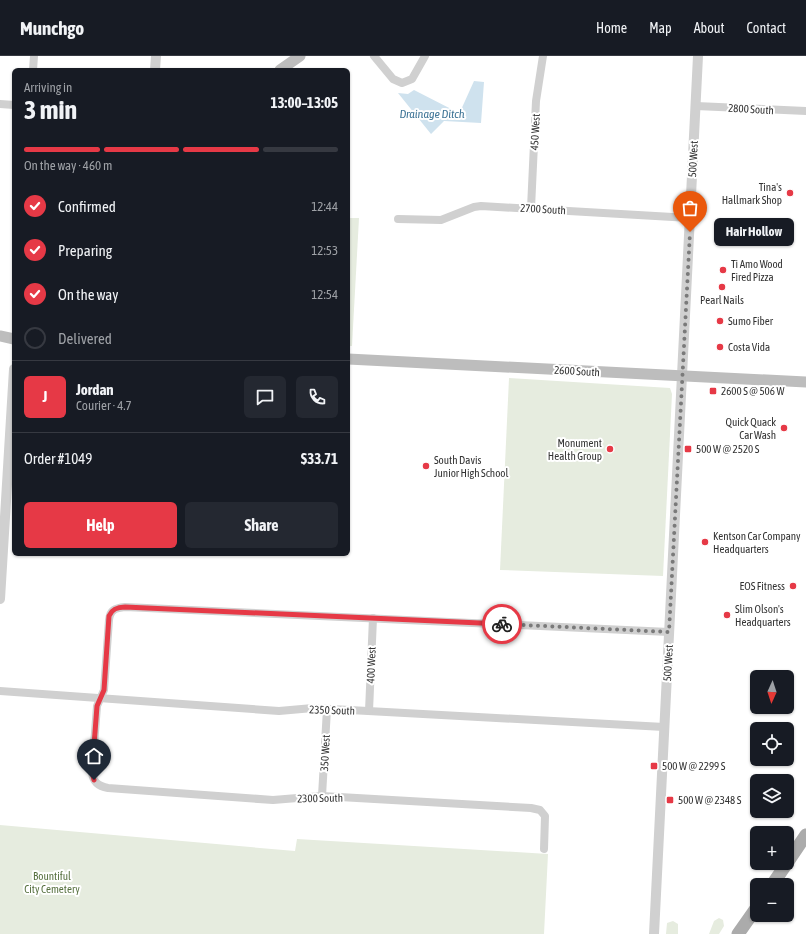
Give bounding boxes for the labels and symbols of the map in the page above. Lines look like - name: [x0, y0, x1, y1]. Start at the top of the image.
- street label: 2800 South: [728, 102, 774, 116]
- water label: Drainage Ditch: [399, 107, 465, 121]
- street label: 450 West: [528, 113, 542, 151]
- street label: 500 West: [686, 140, 700, 178]
- place label: Tina's Hallmark Shop: [722, 181, 782, 206]
- marker: Tina's Hallmark Shop: [785, 188, 795, 198]
- pin: [673, 191, 707, 232]
- street label: 2700 South: [520, 202, 566, 216]
- callout: Hair Hollow: [714, 218, 794, 246]
- place label: Ti Amo Wood Fired Pizza: [731, 258, 783, 283]
- marker: Ti Amo Wood Fired Pizza: [718, 265, 728, 275]
- marker: Pearl Nails: [717, 282, 727, 292]
- place label: Pearl Nails: [700, 294, 744, 306]
- place label: Sumo Fiber: [728, 315, 774, 327]
- marker: Sumo Fiber: [715, 316, 725, 326]
- place label: Costa Vida: [728, 341, 770, 353]
- marker: Costa Vida: [715, 342, 725, 352]
- street label: 2600 South: [554, 364, 600, 378]
- place label: 2600 S @ 506 W: [721, 385, 784, 397]
- marker: 2600 S @ 506 W: [708, 386, 718, 396]
- place label: Quick Quack Car Wash: [726, 416, 776, 441]
- marker: Quick Quack Car Wash: [779, 423, 789, 433]
- place label: Monument Health Group: [548, 437, 602, 462]
- place label: 500 W @ 2520 S: [696, 443, 760, 455]
- marker: Monument Health Group: [605, 444, 615, 454]
- marker: 500 W @ 2520 S: [683, 444, 693, 454]
- place label: South Davis Junior High School: [434, 454, 508, 479]
- marker: South Davis Junior High School: [421, 461, 431, 471]
- place label: Kentson Car Company Headquarters: [713, 530, 801, 555]
- marker: Kentson Car Company Headquarters: [700, 537, 710, 547]
- place label: EOS Fitness: [740, 580, 785, 592]
- marker: EOS Fitness: [788, 581, 798, 591]
- place label: Slim Olson's Headquarters: [735, 603, 791, 628]
- courier: [482, 604, 522, 644]
- marker: Slim Olson's Headquarters: [722, 610, 732, 620]
- street label: 500 West: [661, 644, 675, 682]
- street label: 400 West: [364, 646, 378, 684]
- north arrow: [750, 670, 794, 714]
- street label: 2350 South: [309, 703, 355, 717]
- street label: 350 West: [318, 734, 332, 772]
- pin: [77, 739, 111, 780]
- place label: 500 W @ 2299 S: [662, 760, 726, 772]
- marker: 500 W @ 2299 S: [649, 761, 659, 771]
- street label: 2300 South: [297, 792, 343, 804]
- place label: 500 W @ 2348 S: [678, 794, 742, 806]
- marker: 500 W @ 2348 S: [665, 795, 675, 805]
- park label: Bountiful City Cemetery: [24, 870, 80, 895]

